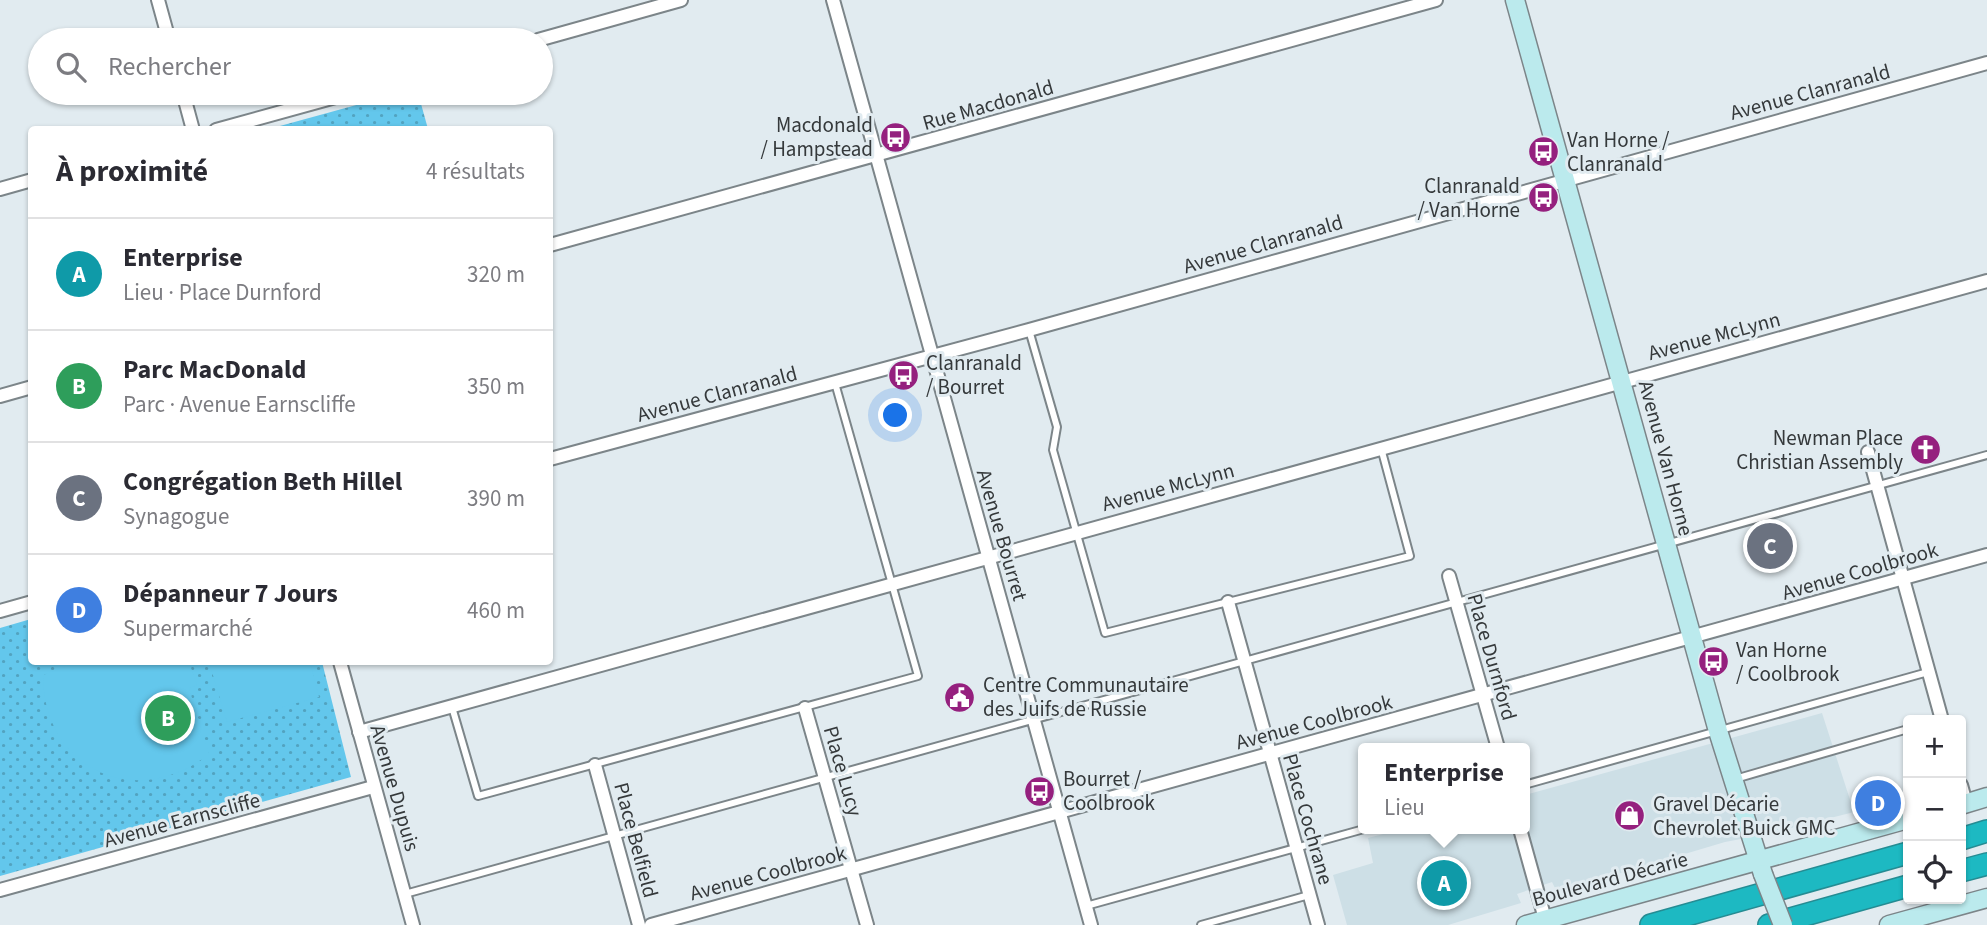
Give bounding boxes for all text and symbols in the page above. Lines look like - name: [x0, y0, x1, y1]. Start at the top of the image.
- search box: [28, 28, 553, 105]
- icon: search: [52, 48, 90, 86]
- text: Rechercher: [108, 48, 231, 85]
- street label: Avenue Clanranald: [1727, 56, 1893, 128]
- street label: Rue Macdonald: [919, 72, 1057, 138]
- place label: Macdonald / Hampstead: [761, 110, 873, 164]
- bus stop icon: Macdonald / Hampstead: [879, 120, 913, 154]
- place label: Van Horne / Clanranald: [1567, 125, 1670, 179]
- bus stop icon: Van Horne / Clanranald: [1527, 135, 1561, 169]
- text: À proximité: [56, 150, 208, 193]
- text: 4 résultats: [426, 155, 525, 188]
- place label: Clanranald / Van Horne: [1418, 171, 1520, 225]
- bus stop icon: Clanranald / Van Horne: [1526, 181, 1560, 215]
- street label: Avenue Clanranald: [1180, 207, 1346, 281]
- text: Enterprise: [123, 239, 243, 276]
- text: A: [72, 258, 86, 291]
- text: 320 m: [467, 258, 525, 291]
- text: Lieu · Place Durnford: [123, 276, 322, 309]
- street label: Avenue McLynn: [1644, 304, 1784, 368]
- place label: Clanranald / Bourret: [926, 348, 1022, 402]
- text: Parc MacDonald: [123, 351, 306, 388]
- street label: Avenue Clanranald: [634, 358, 800, 430]
- bus stop icon: Clanranald / Bourret: [886, 358, 920, 392]
- text: B: [72, 370, 86, 403]
- text: 350 m: [467, 370, 525, 403]
- street label: Avenue Van Horne: [1631, 377, 1701, 539]
- text: Parc · Avenue Earnscliffe: [123, 388, 356, 421]
- your location: [878, 398, 912, 432]
- place label: Newman Place Christian Assembly: [1736, 423, 1903, 477]
- church icon: Newman Place Christian Assembly: [1909, 433, 1943, 467]
- street label: Avenue McLynn: [1098, 455, 1238, 519]
- text: Congrégation Beth Hillel: [123, 463, 402, 500]
- street label: Avenue Bourret: [969, 466, 1035, 604]
- text: C: [72, 482, 86, 515]
- text: 390 m: [467, 482, 525, 515]
- text: Synagogue: [123, 500, 229, 533]
- pin: C: [1747, 520, 1793, 572]
- street label: Avenue Coolbrook: [1779, 534, 1942, 608]
- text: Dépanneur 7 Jours: [123, 575, 338, 612]
- street label: Place Durnford: [1460, 590, 1524, 724]
- text: D: [72, 594, 86, 627]
- text: 460 m: [467, 594, 525, 627]
- text: Supermarché: [123, 612, 253, 645]
- place label: Van Horne / Coolbrook: [1736, 635, 1840, 689]
- bus stop icon: Van Horne / Coolbrook: [1696, 645, 1730, 679]
- place label: Centre Communautaire des Juifs de Russie: [983, 670, 1189, 724]
- public building icon: Centre Communautaire des Juifs de Russie: [943, 680, 977, 714]
- street label: Avenue Coolbrook: [1232, 687, 1396, 757]
- pin: B: [145, 692, 191, 744]
- map controls: [1903, 715, 1966, 904]
- button: +: [1903, 715, 1966, 778]
- street label: Avenue Dupuis: [363, 721, 427, 855]
- street label: Place Lucy: [816, 722, 870, 820]
- popup: [1358, 743, 1530, 834]
- street label: Place Cochrane: [1275, 750, 1341, 888]
- text: Enterprise: [1384, 754, 1504, 791]
- place label: Bourret / Coolbrook: [1063, 764, 1156, 818]
- bus stop icon: Bourret / Coolbrook: [1023, 774, 1057, 808]
- pin: D: [1855, 777, 1901, 829]
- button: −: [1903, 778, 1966, 841]
- street label: Place Belfield: [606, 779, 666, 901]
- street label: Avenue Earnscliffe: [101, 785, 263, 855]
- place label: Gravel Décarie Chevrolet Buick GMC: [1653, 789, 1835, 843]
- text: Lieu: [1384, 791, 1425, 824]
- shop icon: Gravel Décarie Chevrolet Buick GMC: [1613, 799, 1647, 833]
- street label: Avenue Coolbrook: [686, 838, 850, 908]
- button: locate: [1903, 841, 1966, 904]
- street label: Boulevard Décarie: [1529, 844, 1691, 914]
- pin: A: [1421, 857, 1467, 909]

